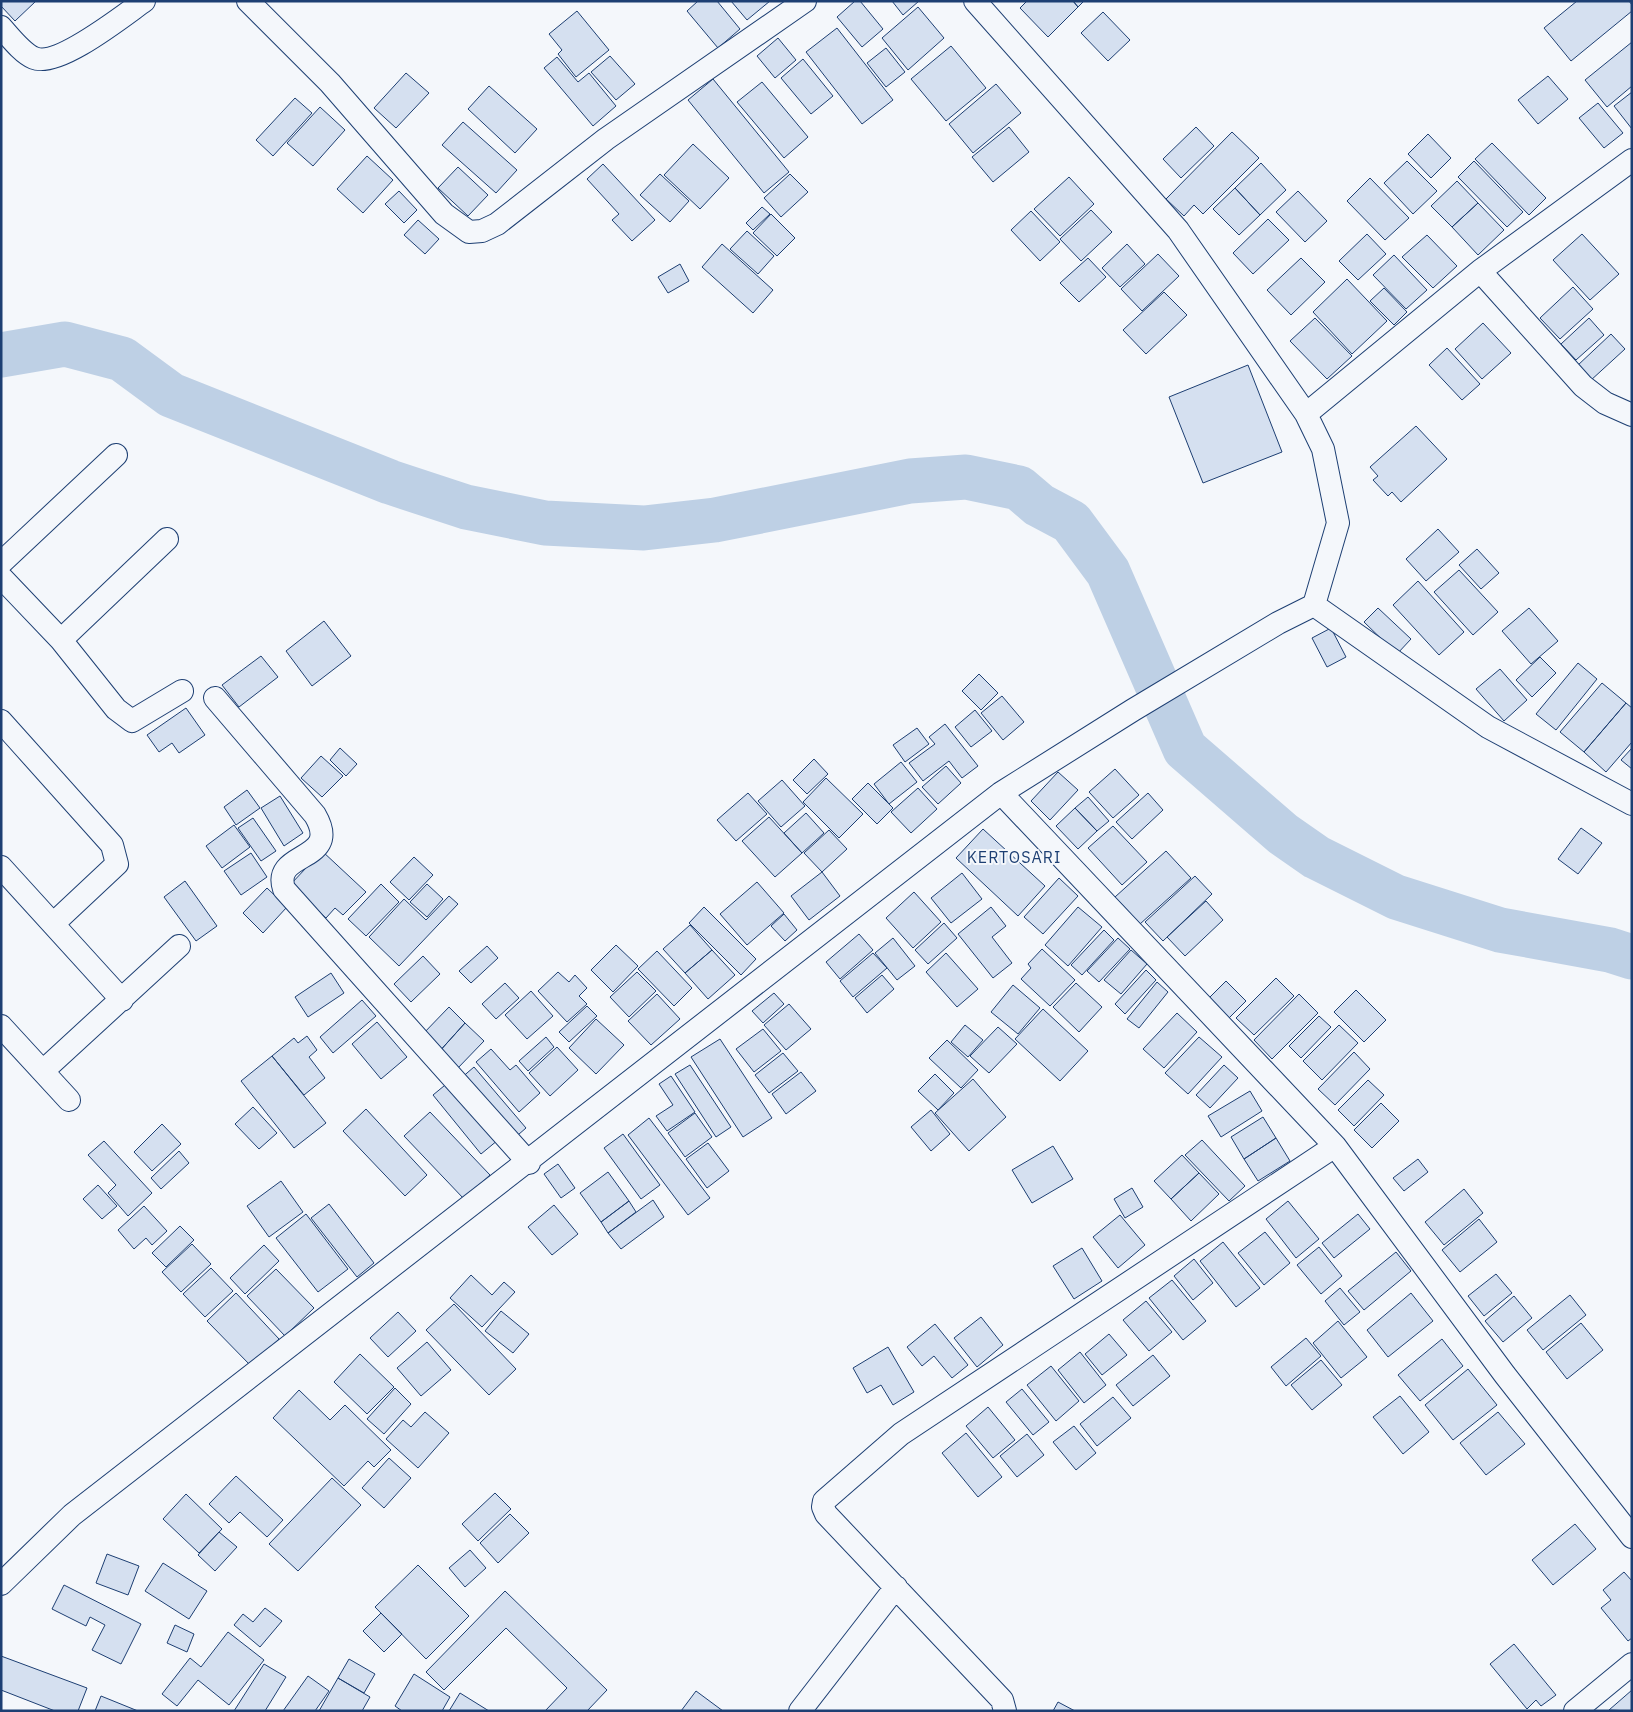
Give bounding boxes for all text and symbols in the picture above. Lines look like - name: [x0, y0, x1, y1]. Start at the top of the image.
- district label: KERTOSARI: [967, 847, 1061, 867]

